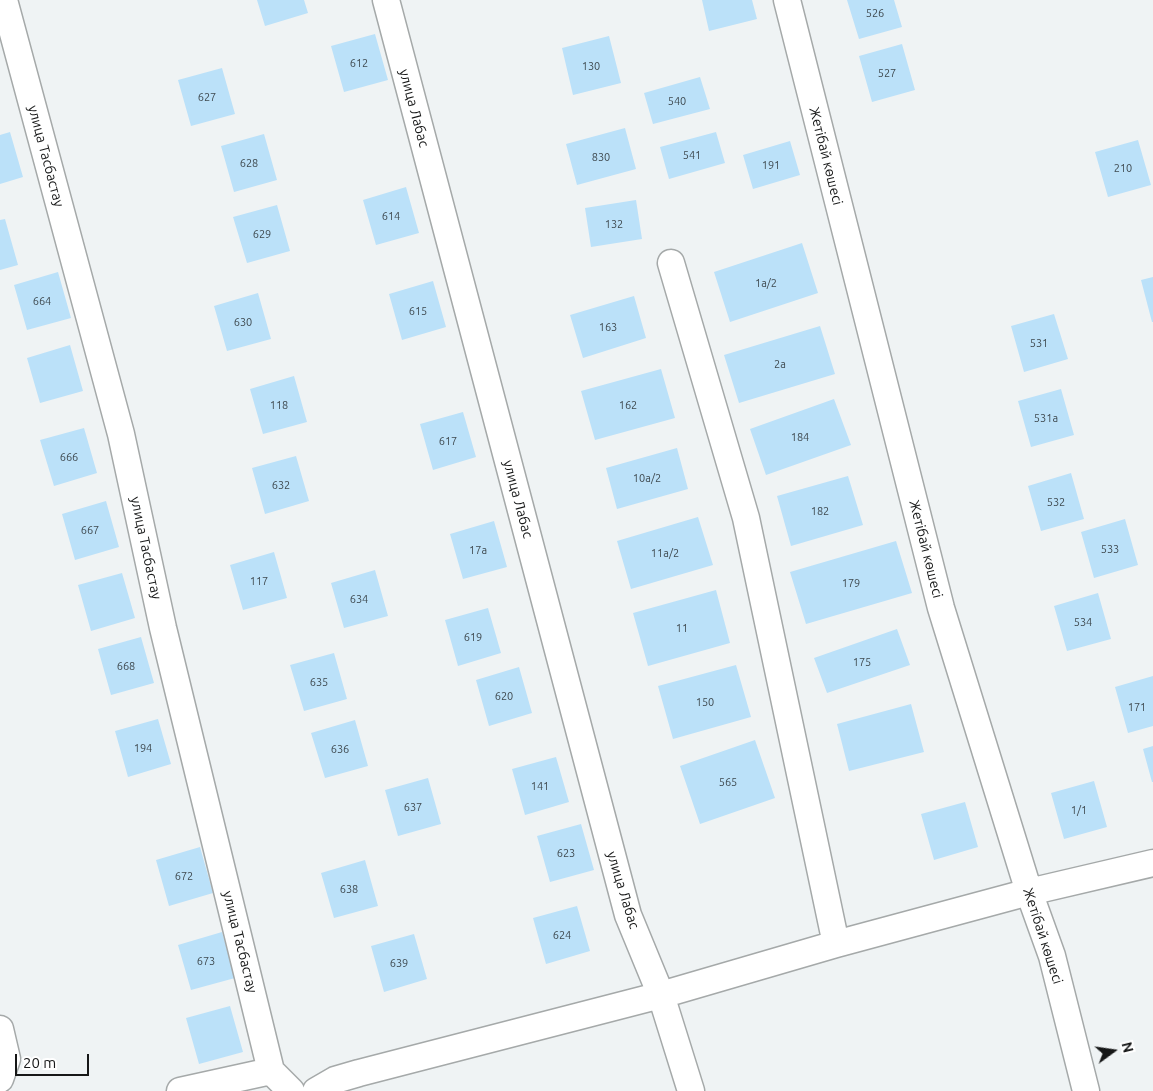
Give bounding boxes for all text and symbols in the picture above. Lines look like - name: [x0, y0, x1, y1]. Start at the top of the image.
- house number: 526: [866, 6, 884, 20]
- house number: 612: [350, 56, 368, 70]
- house number: 130: [582, 59, 600, 73]
- house number: 527: [878, 66, 896, 80]
- street label: улица Лабас: [395, 67, 433, 149]
- house number: 627: [198, 90, 216, 104]
- house number: 540: [668, 94, 686, 108]
- street label: улица Тасбастау: [24, 103, 68, 209]
- street label: Жетібай көшесі: [806, 105, 846, 207]
- house number: 541: [683, 148, 701, 162]
- house number: 830: [592, 150, 610, 164]
- house number: 628: [240, 156, 258, 170]
- house number: 191: [762, 158, 780, 172]
- house number: 210: [1114, 161, 1132, 175]
- house number: 614: [382, 209, 400, 223]
- house number: 132: [605, 217, 623, 231]
- house number: 629: [253, 227, 271, 241]
- house number: 1а/2: [755, 276, 777, 290]
- house number: 664: [33, 294, 51, 308]
- house number: 615: [409, 304, 427, 318]
- house number: 630: [234, 315, 252, 329]
- house number: 163: [599, 320, 617, 334]
- house number: 531: [1030, 336, 1048, 350]
- house number: 2а: [774, 357, 786, 371]
- house number: 118: [270, 398, 288, 412]
- house number: 162: [619, 398, 637, 412]
- house number: 531а: [1034, 411, 1058, 425]
- house number: 184: [791, 430, 809, 444]
- house number: 617: [439, 434, 457, 448]
- house number: 666: [60, 450, 78, 464]
- street label: улица Лабас: [499, 458, 537, 540]
- house number: 10а/2: [633, 471, 661, 485]
- house number: 632: [272, 478, 290, 492]
- street label: улица Тасбастау: [127, 495, 165, 601]
- house number: 532: [1047, 495, 1065, 509]
- street label: Жетібай көшесі: [906, 498, 946, 600]
- house number: 182: [811, 504, 829, 518]
- house number: 667: [81, 523, 99, 537]
- house number: 533: [1101, 542, 1119, 556]
- house number: 17а: [469, 543, 487, 557]
- house number: 11а/2: [651, 546, 679, 560]
- house number: 117: [250, 574, 268, 588]
- house number: 179: [842, 576, 860, 590]
- house number: 634: [350, 592, 368, 606]
- house number: 534: [1074, 615, 1092, 629]
- house number: 11: [676, 621, 688, 635]
- house number: 619: [464, 630, 482, 644]
- house number: 175: [853, 655, 871, 669]
- house number: 668: [117, 659, 135, 673]
- house number: 635: [310, 675, 328, 689]
- house number: 620: [495, 689, 513, 703]
- house number: 150: [696, 695, 714, 709]
- house number: 171: [1128, 700, 1146, 714]
- house number: 194: [134, 741, 152, 755]
- house number: 636: [331, 742, 349, 756]
- house number: 565: [719, 775, 737, 789]
- house number: 141: [531, 779, 549, 793]
- house number: 637: [404, 800, 422, 814]
- house number: 1/1: [1071, 803, 1087, 817]
- house number: 623: [557, 846, 575, 860]
- street label: улица Лабас: [603, 849, 643, 931]
- house number: 672: [175, 869, 193, 883]
- house number: 638: [340, 882, 358, 896]
- street label: Жетібай көшесі: [1020, 886, 1066, 986]
- street label: улица Тасбастау: [219, 889, 261, 995]
- house number: 624: [553, 928, 571, 942]
- house number: 673: [197, 954, 215, 968]
- house number: 639: [390, 956, 408, 970]
- north arrow: [1088, 1026, 1138, 1076]
- text: N: [1119, 1040, 1137, 1054]
- scale bar: [18, 1044, 91, 1076]
- text: 20 m: [23, 1054, 56, 1071]

